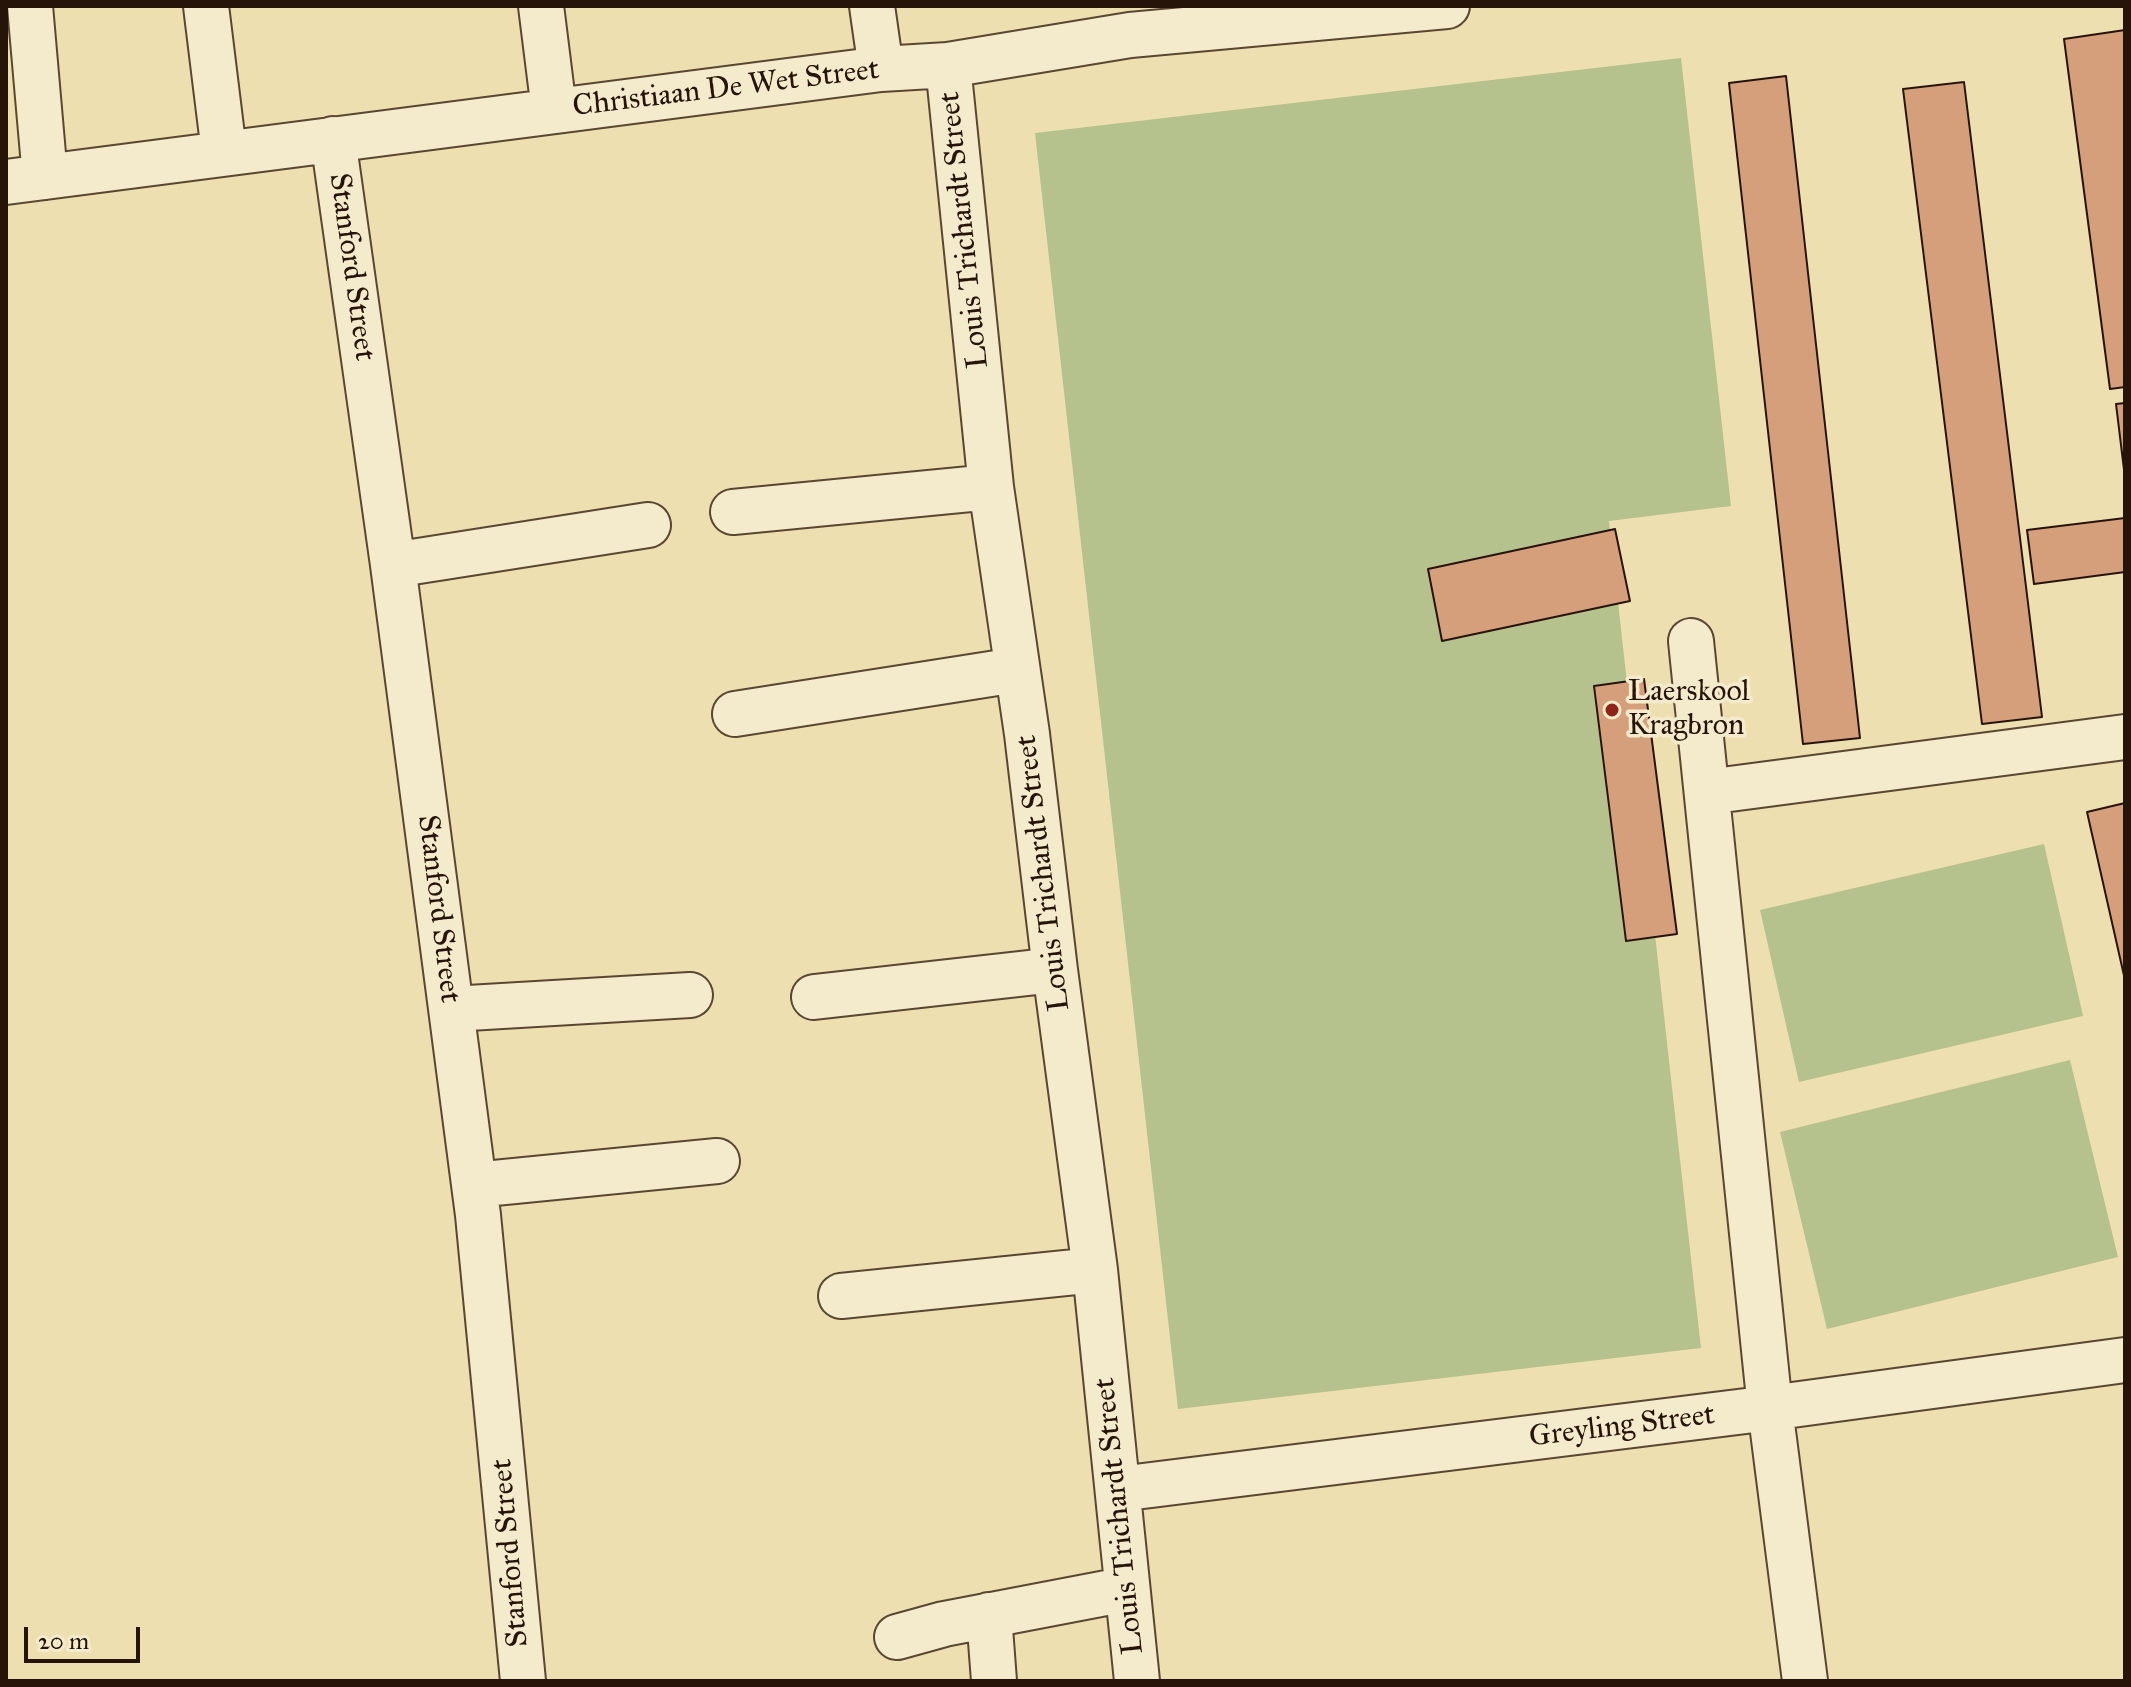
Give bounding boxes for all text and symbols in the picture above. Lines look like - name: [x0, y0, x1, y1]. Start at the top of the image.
- street label: Christiaan De Wet Street: [571, 52, 881, 126]
- street label: Louis Trichardt Street: [933, 90, 997, 370]
- street label: Stanford Street: [320, 171, 382, 363]
- place label: Laerskool Kragbron: [1628, 675, 1750, 746]
- marker: Laerskool Kragbron: [1603, 701, 1621, 719]
- street label: Louis Trichardt Street: [1009, 733, 1079, 1013]
- street label: Stanford Street: [409, 813, 467, 1005]
- street label: Louis Trichardt Street: [1088, 1376, 1152, 1656]
- street label: Greyling Street: [1527, 1398, 1717, 1456]
- street label: Stanford Street: [485, 1457, 537, 1649]
- scale bar: [28, 1611, 144, 1661]
- text: 20 m: [38, 1626, 89, 1656]

